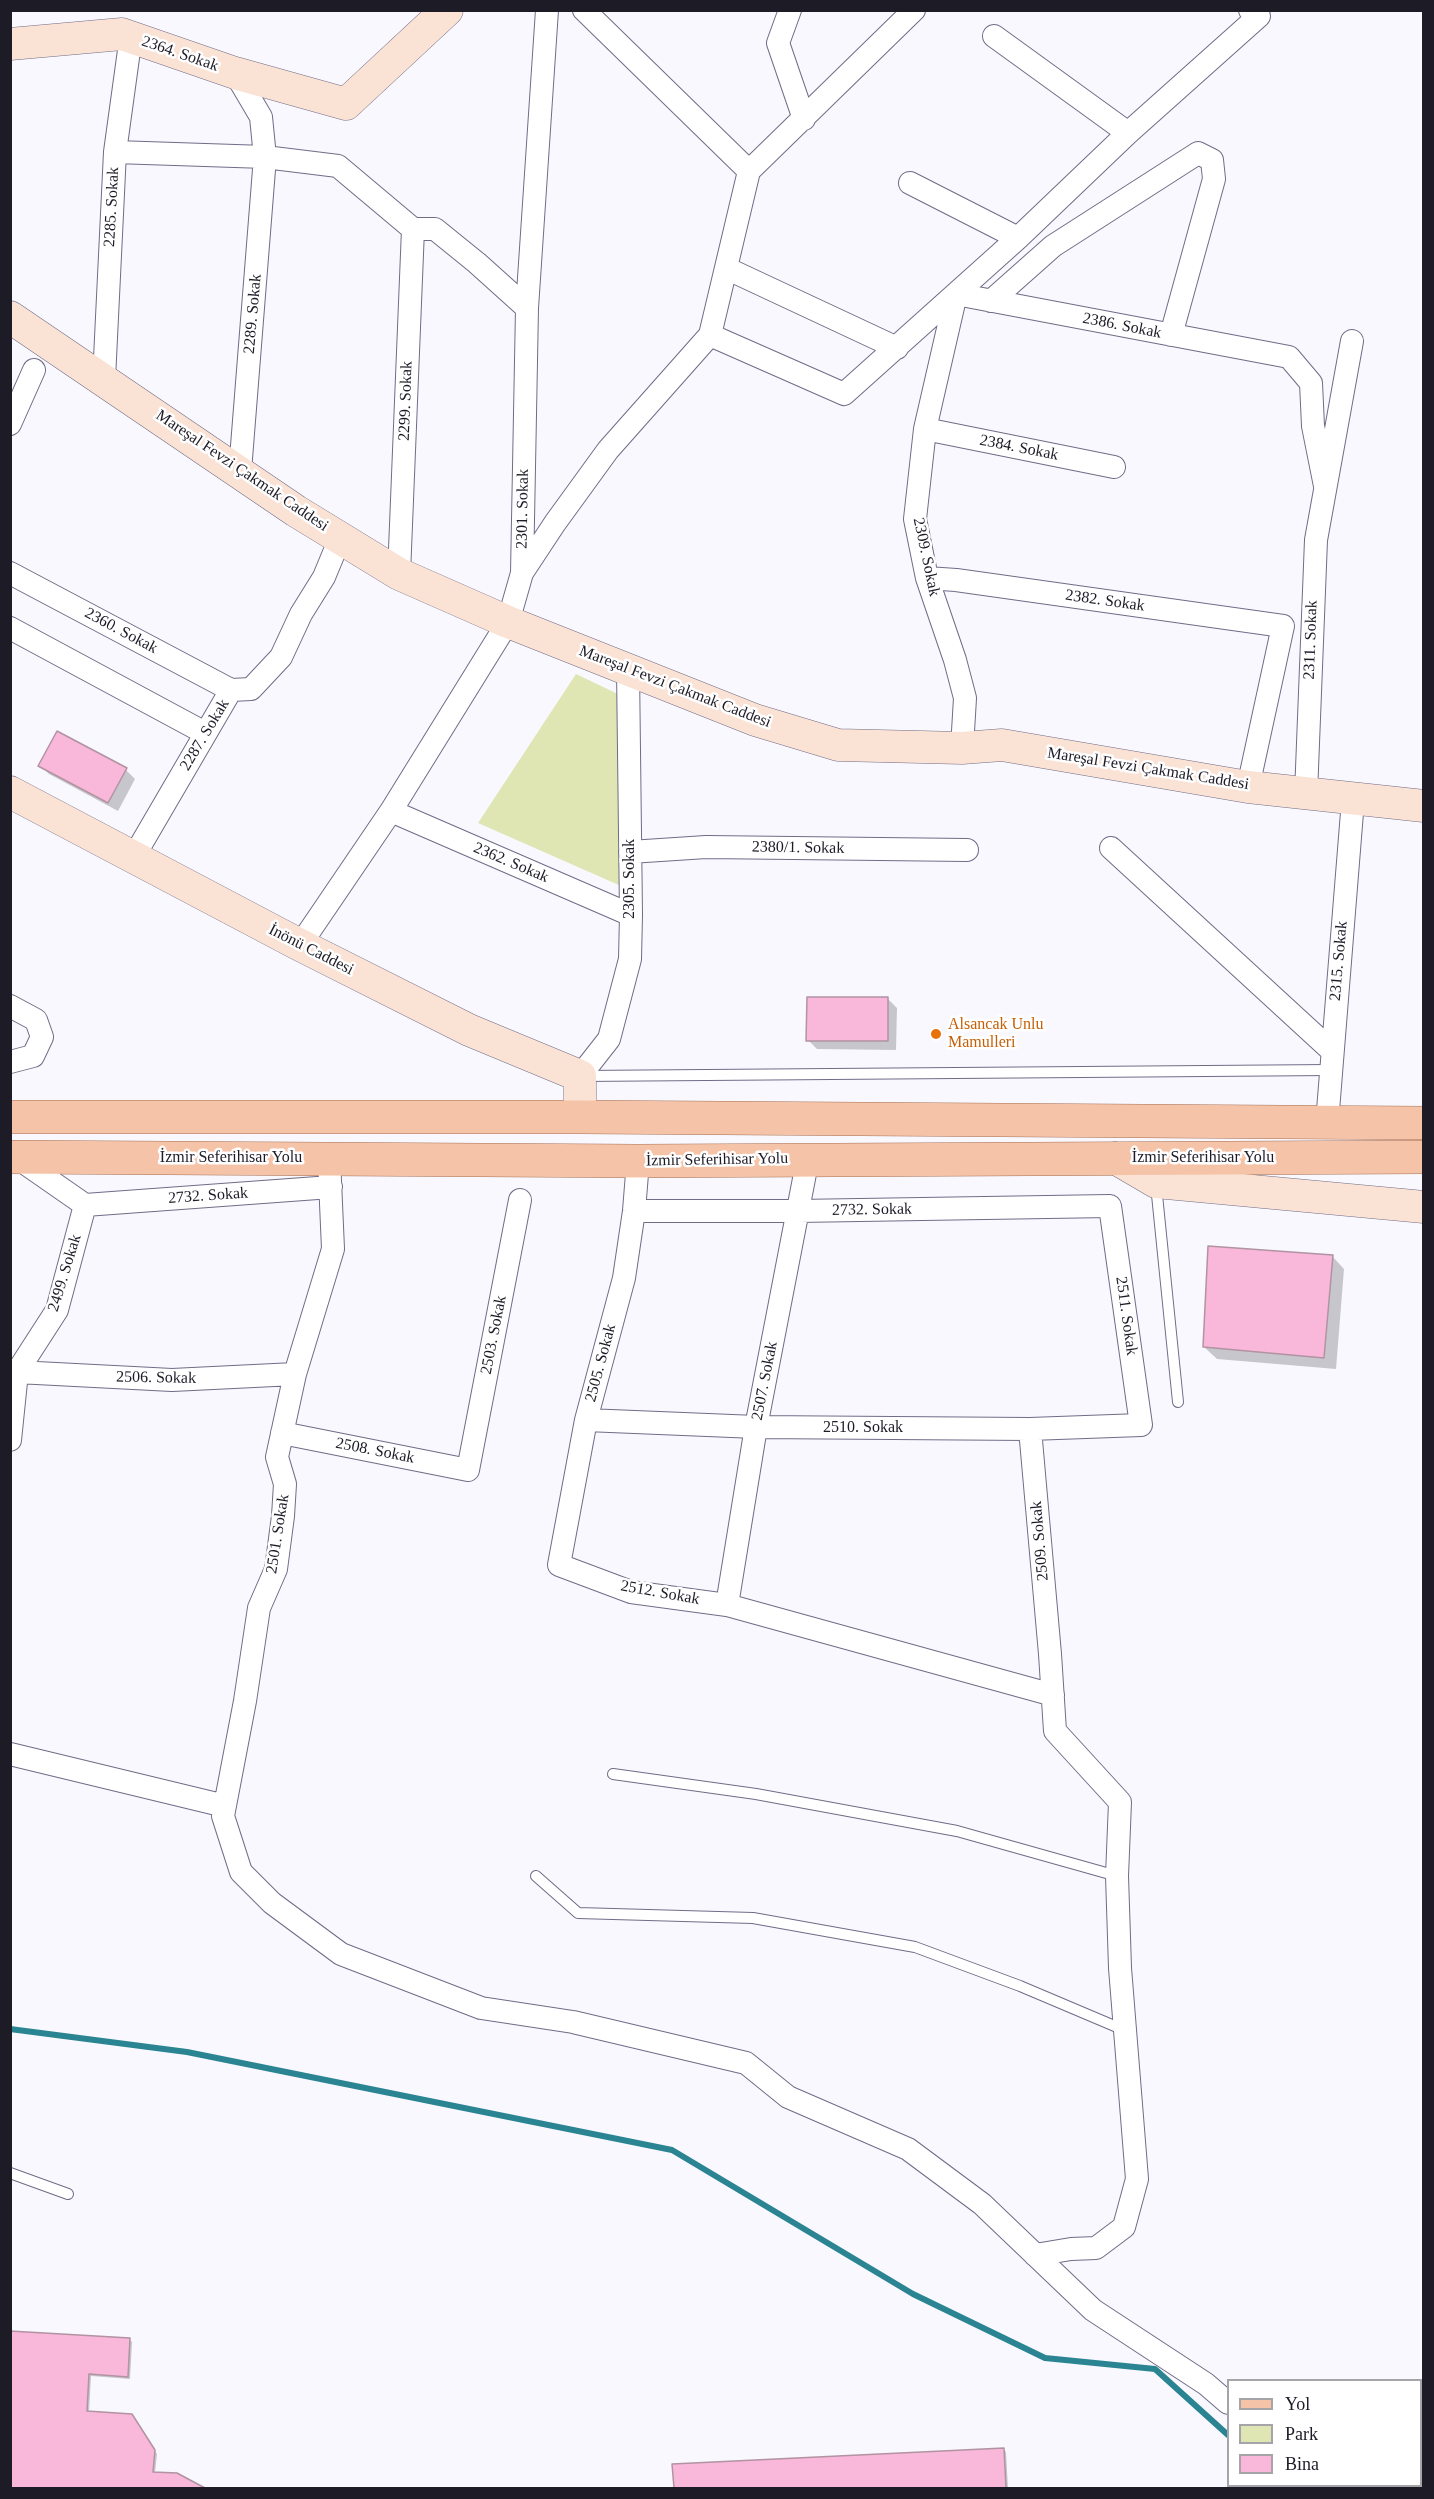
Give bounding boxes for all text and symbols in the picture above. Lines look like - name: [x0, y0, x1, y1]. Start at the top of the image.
- street label: 2364. Sokak: [139, 32, 221, 76]
- street label: 2285. Sokak: [100, 167, 124, 247]
- street label: 2289. Sokak: [240, 273, 266, 355]
- street label: 2386. Sokak: [1081, 309, 1163, 343]
- street label: 2299. Sokak: [395, 361, 417, 441]
- street label: Mareşal Fevzi Çakmak Caddesi: [152, 406, 332, 536]
- street label: 2384. Sokak: [978, 431, 1060, 465]
- street label: 2301. Sokak: [513, 469, 533, 549]
- street label: 2309. Sokak: [908, 516, 944, 598]
- street label: 2382. Sokak: [1064, 586, 1146, 616]
- street label: 2311. Sokak: [1300, 600, 1322, 680]
- street label: 2360. Sokak: [81, 604, 161, 658]
- street label: Mareşal Fevzi Çakmak Caddesi: [576, 641, 774, 733]
- street label: 2287. Sokak: [176, 696, 234, 774]
- street label: Mareşal Fevzi Çakmak Caddesi: [1046, 744, 1250, 794]
- street label: 2380/1. Sokak: [752, 838, 844, 858]
- street label: 2362. Sokak: [470, 839, 552, 887]
- street label: 2305. Sokak: [620, 839, 640, 919]
- street label: İnönü Caddesi: [265, 920, 357, 980]
- street label: 2315. Sokak: [1326, 920, 1352, 1002]
- place label: Alsancak Unlu Mamulleri: [948, 1015, 1044, 1053]
- marker: Alsancak Unlu Mamulleri: [929, 1027, 943, 1041]
- street label: İzmir Seferihisar Yolu: [160, 1148, 302, 1168]
- street label: İzmir Seferihisar Yolu: [1132, 1148, 1274, 1168]
- street label: İzmir Seferihisar Yolu: [646, 1149, 788, 1171]
- street label: 2732. Sokak: [167, 1184, 249, 1208]
- street label: 2732. Sokak: [832, 1200, 912, 1220]
- street label: 2499. Sokak: [44, 1232, 86, 1314]
- street label: 2511. Sokak: [1111, 1275, 1141, 1357]
- street label: 2503. Sokak: [477, 1294, 511, 1376]
- street label: 2505. Sokak: [581, 1322, 621, 1404]
- street label: 2507. Sokak: [748, 1340, 782, 1422]
- street label: 2506. Sokak: [116, 1368, 196, 1388]
- street label: 2510. Sokak: [823, 1418, 903, 1438]
- street label: 2508. Sokak: [334, 1434, 416, 1468]
- street label: 2501. Sokak: [262, 1493, 294, 1575]
- street label: 2509. Sokak: [1027, 1500, 1053, 1582]
- street label: 2512. Sokak: [619, 1577, 701, 1609]
- legend: [1227, 2379, 1422, 2487]
- text: Yol: [1285, 2394, 1310, 2414]
- text: Park: [1285, 2424, 1318, 2444]
- text: Bina: [1285, 2454, 1319, 2474]

